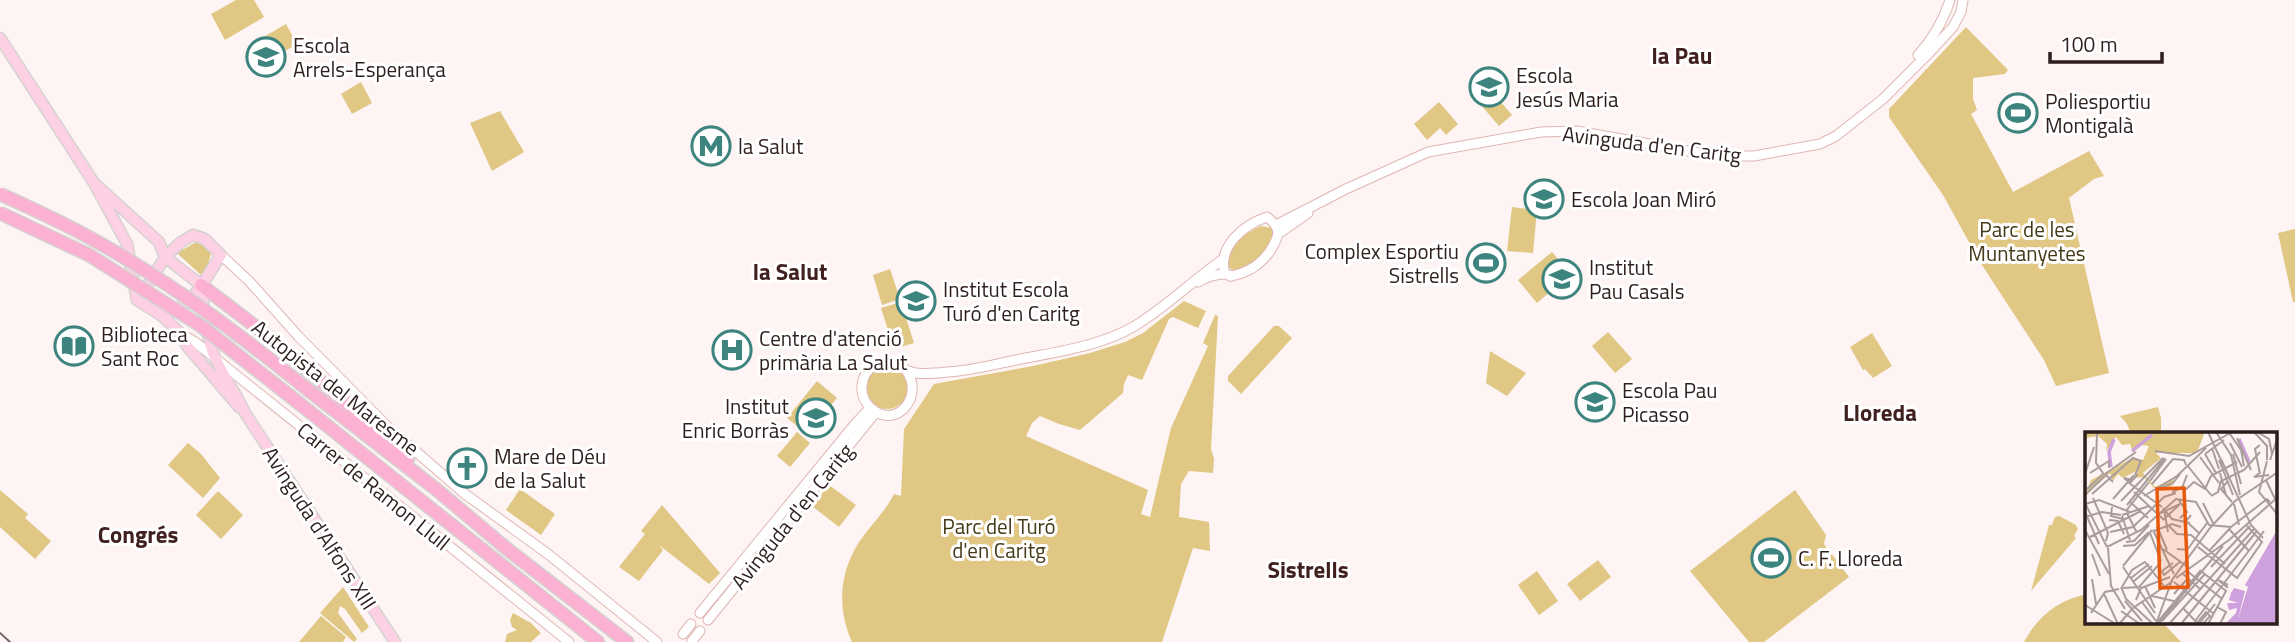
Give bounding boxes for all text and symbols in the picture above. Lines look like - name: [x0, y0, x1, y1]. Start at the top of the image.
- scale bar: [2050, 21, 2162, 65]
- text: 100 m: [2060, 28, 2117, 60]
- place label: Escola Arrels-Esperança: [293, 29, 446, 85]
- school or university icon: Escola Arrels-Esperança: [245, 36, 287, 78]
- district label: la Pau: [1652, 38, 1712, 73]
- place label: Escola Jesús Maria: [1516, 59, 1619, 115]
- school or university icon: Escola Jesús Maria: [1468, 66, 1510, 108]
- place label: Poliesportiu Montigalà: [2045, 85, 2151, 141]
- sports icon: Poliesportiu Montigalà: [1997, 92, 2039, 134]
- street label: Avinguda d'en Caritg: [1561, 117, 1743, 171]
- metro station icon: la Salut: [690, 125, 732, 167]
- place label: la Salut: [738, 130, 804, 162]
- school or university icon: Escola Joan Miró: [1523, 178, 1565, 220]
- place label: Escola Joan Miró: [1571, 183, 1716, 215]
- park label: Parc de les Muntanyetes: [1968, 213, 2086, 269]
- place label: Complex Esportiu Sistrells: [1305, 235, 1459, 291]
- sports icon: Complex Esportiu Sistrells: [1465, 242, 1507, 284]
- place label: Institut Pau Casals: [1589, 251, 1685, 307]
- district label: la Salut: [753, 254, 827, 289]
- school or university icon: Institut Pau Casals: [1541, 258, 1583, 300]
- place label: Institut Escola Turó d'en Caritg: [943, 273, 1080, 329]
- school or university icon: Institut Escola Turó d'en Caritg: [895, 280, 937, 322]
- street label: Autopista del Maresme: [245, 311, 427, 463]
- place label: Biblioteca Sant Roc: [101, 318, 188, 374]
- place label: Centre d'atenció primària La Salut: [759, 322, 908, 378]
- library icon: Biblioteca Sant Roc: [53, 325, 95, 367]
- hospital icon: Centre d'atenció primària La Salut: [711, 329, 753, 371]
- place label: Escola Pau Picasso: [1622, 374, 1718, 430]
- school or university icon: Escola Pau Picasso: [1574, 381, 1616, 423]
- place label: Institut Enric Borràs: [682, 390, 790, 446]
- district label: Lloreda: [1843, 395, 1917, 430]
- school or university icon: Institut Enric Borràs: [795, 397, 837, 439]
- street label: Carrer de Ramon Llull: [291, 414, 457, 558]
- inset map: [2085, 432, 2278, 624]
- street label: Avinguda d'en Caritg: [723, 436, 861, 596]
- street label: Avinguda d'Alfons XIII: [255, 440, 385, 616]
- place label: Mare de Déu de la Salut: [494, 440, 606, 496]
- church icon: Mare de Déu de la Salut: [446, 447, 488, 489]
- park label: Parc del Turó d'en Caritg: [942, 510, 1056, 566]
- district label: Congrés: [98, 517, 178, 552]
- sports icon: C. F. Lloreda: [1750, 537, 1792, 579]
- place label: C. F. Lloreda: [1798, 542, 1903, 574]
- district label: Sistrells: [1267, 552, 1349, 587]

